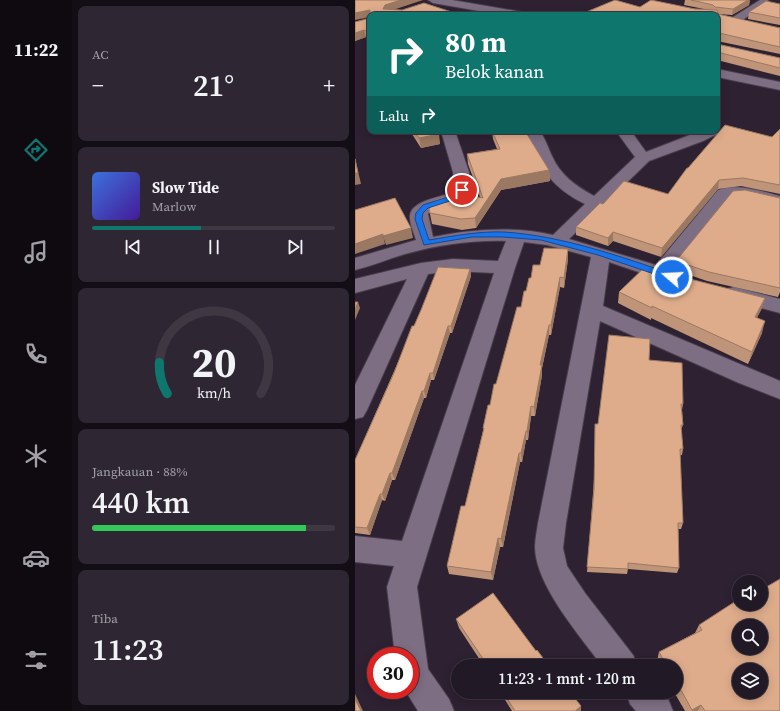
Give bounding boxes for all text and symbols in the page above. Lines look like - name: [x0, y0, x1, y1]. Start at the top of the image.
- text: 80 m: [445, 23, 507, 61]
- icon: right: [379, 28, 431, 80]
- text: 11:22: [14, 37, 58, 62]
- text: AC: [92, 46, 108, 63]
- text: Belok kanan: [445, 59, 544, 84]
- text: 21°: [193, 65, 234, 106]
- text: −: [92, 70, 104, 100]
- text: +: [323, 70, 335, 100]
- icon: right: [417, 104, 439, 126]
- text: Lalu: [379, 105, 409, 126]
- icon: directions: [22, 136, 50, 164]
- pin: [445, 173, 479, 207]
- text: Slow Tide: [152, 177, 219, 198]
- icon: arrive: [451, 179, 473, 201]
- text: Marlow: [152, 198, 196, 215]
- icon: previous: [122, 236, 144, 258]
- icon: pause: [203, 236, 225, 258]
- icon: next: [284, 236, 306, 258]
- icon: music: [22, 238, 50, 266]
- position arrow: [651, 256, 693, 298]
- text: 20: [191, 333, 236, 390]
- icon: phone: [22, 340, 50, 368]
- text: km/h: [197, 382, 231, 402]
- icon: climate: [22, 442, 50, 470]
- text: Jangkauan · 88%: [92, 463, 188, 480]
- text: 440 km: [92, 482, 190, 523]
- icon: car: [22, 544, 50, 572]
- map controls: [732, 575, 768, 699]
- button: sound: [732, 575, 768, 611]
- text: Tiba: [92, 610, 118, 627]
- button: search: [732, 619, 768, 655]
- text: 11:23: [92, 629, 163, 670]
- icon: filters: [22, 646, 50, 674]
- speed limit sign: 30: [367, 647, 419, 699]
- button: layers: [732, 663, 768, 699]
- text: 11:23 · 1 mnt · 120 m: [498, 668, 636, 689]

